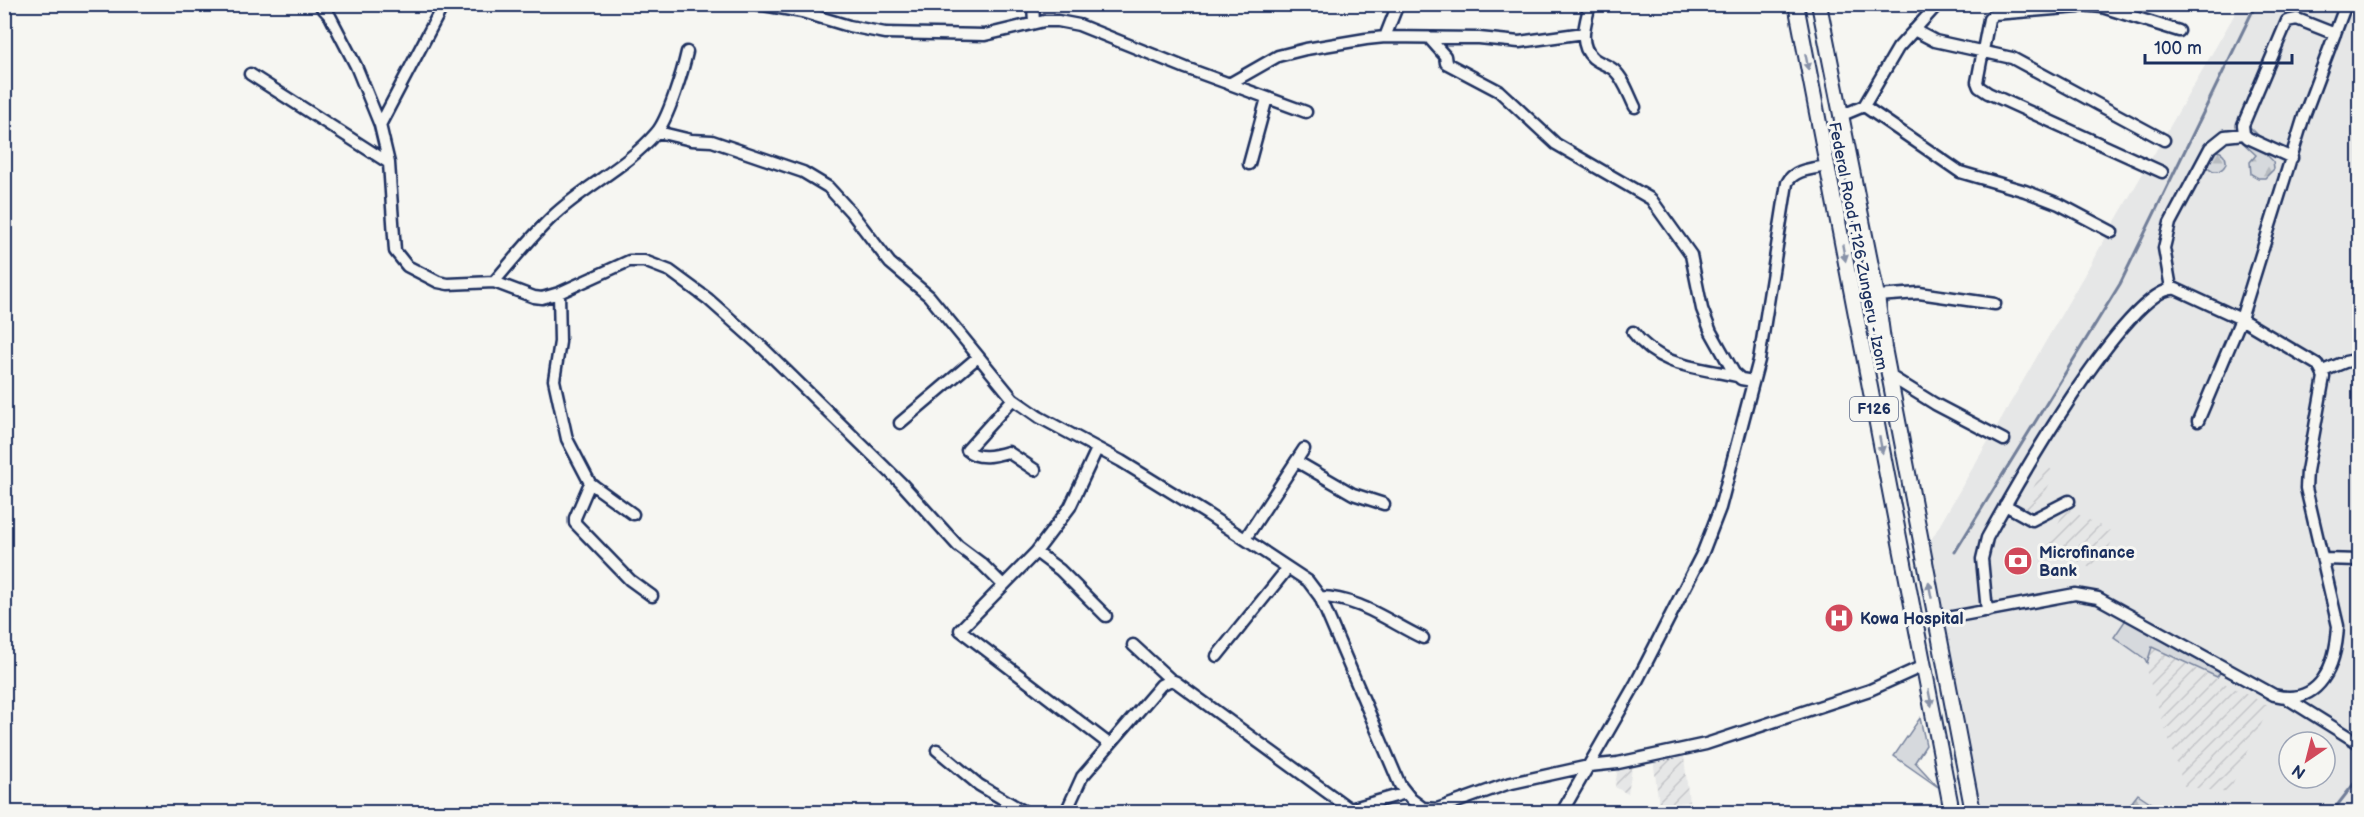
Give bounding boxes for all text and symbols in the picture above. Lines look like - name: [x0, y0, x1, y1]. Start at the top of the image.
- scale bar: [2145, 27, 2292, 65]
- text: 100 m: [2154, 38, 2202, 59]
- one-way arrow: [1803, 53, 1812, 72]
- street label: Federal Road F.126 Zungeru - Izom: [1824, 121, 1891, 372]
- one-way arrow: [1840, 244, 1849, 263]
- road number: F126: [1850, 397, 1898, 421]
- one-way arrow: [1877, 436, 1886, 455]
- place label: Microfinance Bank: [2039, 544, 2135, 581]
- bank icon: Microfinance Bank: [2002, 545, 2034, 577]
- one-way arrow: [1925, 580, 1934, 599]
- hospital icon: Kowa Hospital: [1823, 602, 1855, 634]
- place label: Kowa Hospital: [1860, 610, 1963, 629]
- one-way arrow: [1926, 689, 1935, 708]
- north arrow: [2277, 730, 2337, 790]
- text: N: [2289, 760, 2310, 782]

